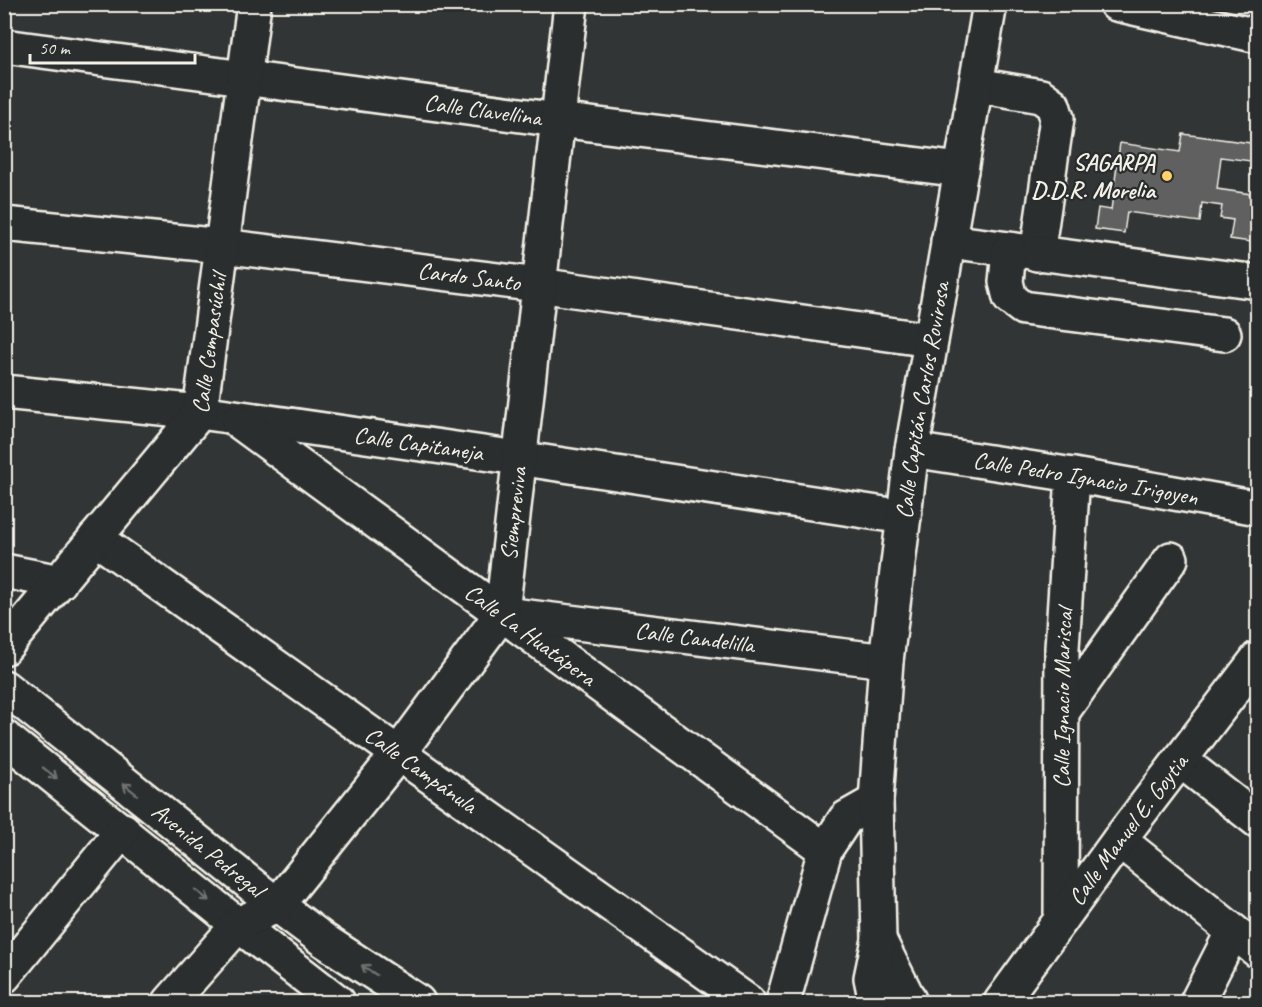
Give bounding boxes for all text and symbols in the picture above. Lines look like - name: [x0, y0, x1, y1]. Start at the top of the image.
- scale bar: [30, 27, 195, 65]
- text: 50 m: [39, 37, 72, 59]
- street label: Calle Clavellina: [422, 87, 545, 133]
- place label: SAGARPA D.D.R. Morelia: [1031, 147, 1157, 205]
- marker: SAGARPA D.D.R. Morelia: [1160, 169, 1174, 183]
- street label: Cardo Santo: [416, 255, 523, 298]
- street label: Calle Cempasúchil: [185, 268, 234, 415]
- street label: Calle Capitán Carlos Rovirosa: [889, 277, 956, 520]
- street label: Calle Capitaneja: [352, 419, 487, 468]
- street label: Calle Pedro Ignacio Irigoyen: [971, 445, 1201, 512]
- street label: Siempreviva: [493, 464, 534, 562]
- street label: Calle La Huatápera: [459, 577, 603, 693]
- street label: Calle Ignacio Mariscal: [1046, 603, 1080, 788]
- street label: Calle Candelilla: [633, 615, 758, 660]
- street label: Calle Campánula: [359, 719, 484, 821]
- street label: Calle Manuel E. Goytia: [1061, 746, 1196, 911]
- one-way arrow: [42, 766, 58, 779]
- one-way arrow: [123, 783, 139, 796]
- street label: Avenida Pedregal: [146, 796, 273, 906]
- one-way arrow: [194, 889, 210, 902]
- one-way arrow: [361, 964, 378, 976]

